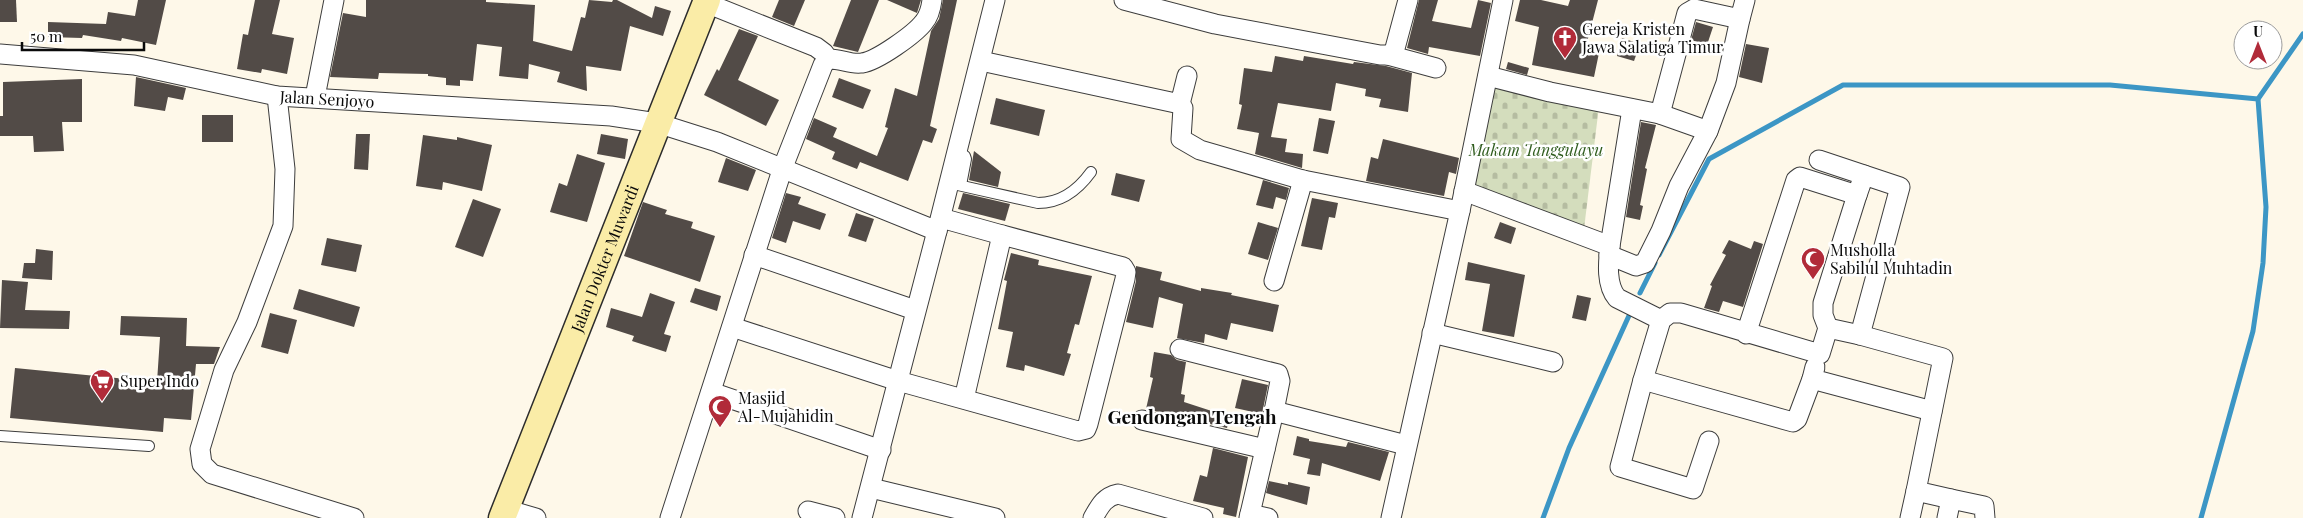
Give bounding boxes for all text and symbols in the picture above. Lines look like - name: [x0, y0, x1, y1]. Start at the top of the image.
- place label: Gereja Kristen Jawa Salatiga Timur: [1581, 18, 1723, 57]
- scale bar: [22, 20, 145, 52]
- north arrow: [2233, 20, 2283, 70]
- text: U: [2253, 22, 2263, 41]
- church icon: Gereja Kristen Jawa Salatiga Timur: [1552, 25, 1578, 59]
- text: 50 m: [30, 26, 63, 46]
- street label: Jalan Senjoyo: [278, 85, 375, 112]
- park label: Makam Tanggulayu: [1468, 139, 1603, 160]
- street label: Jalan Dokter Muwardi: [565, 181, 643, 336]
- place label: Musholla Sabilul Muhtadin: [1830, 239, 1953, 278]
- mosque icon: Musholla Sabilul Muhtadin: [1800, 246, 1826, 280]
- supermarket icon: Super Indo: [89, 368, 115, 402]
- place label: Super Indo: [120, 370, 199, 391]
- place label: Masjid Al-Mujahidin: [737, 387, 834, 426]
- mosque icon: Masjid Al-Mujahidin: [707, 394, 733, 428]
- district label: Gendongan Tengah: [1107, 403, 1277, 429]

